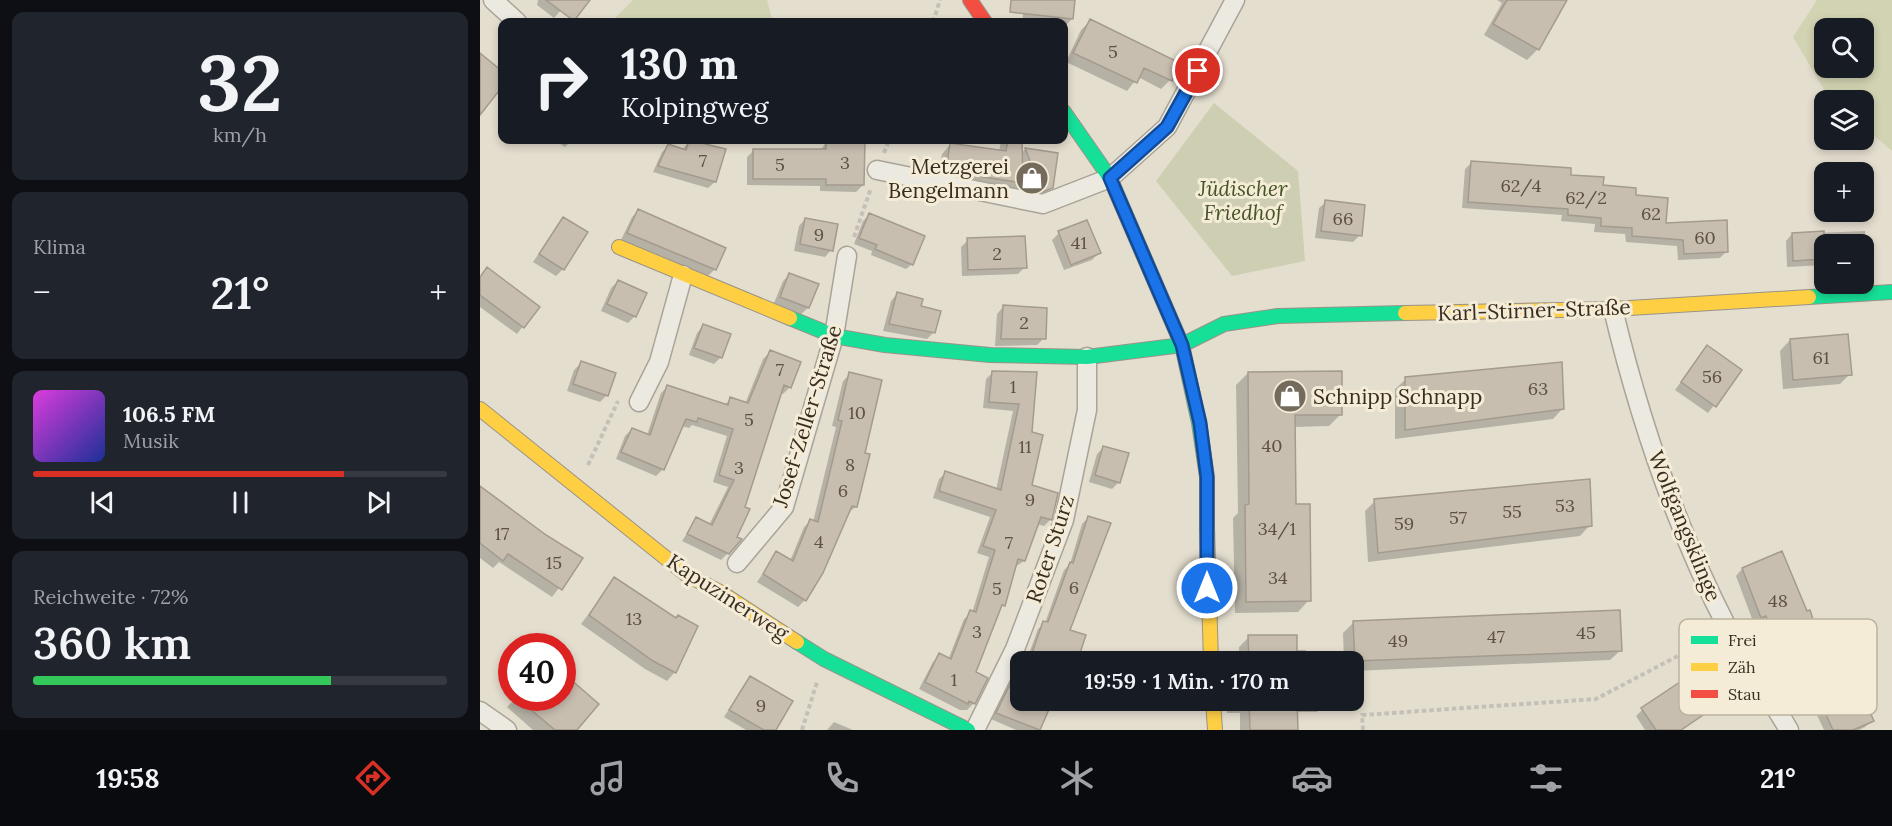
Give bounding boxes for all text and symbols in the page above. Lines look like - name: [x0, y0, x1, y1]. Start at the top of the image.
- map controls: [1814, 18, 1874, 294]
- button: search: [1814, 18, 1874, 78]
- text: 32: [197, 33, 283, 132]
- text: 130 m: [621, 37, 738, 91]
- house number: 5: [1108, 40, 1118, 63]
- icon: right: [522, 42, 600, 120]
- pin: [1172, 45, 1223, 96]
- icon: arrive: [1181, 54, 1214, 87]
- text: Kolpingweg: [621, 90, 768, 124]
- button: layers: [1814, 90, 1874, 150]
- text: km/h: [213, 122, 267, 147]
- house number: 7: [699, 149, 707, 172]
- house number: 3: [840, 151, 850, 174]
- house number: 5: [775, 153, 785, 176]
- place label: Metzgerei Bengelmann: [888, 153, 1009, 204]
- shop icon: Metzgerei Bengelmann: [1014, 160, 1050, 196]
- button: +: [1814, 162, 1874, 222]
- house number: 62/4: [1500, 174, 1542, 197]
- park label: Jüdischer Friedhof: [1197, 175, 1288, 226]
- house number: 62/2: [1565, 186, 1607, 209]
- house number: 62: [1641, 202, 1661, 225]
- house number: 66: [1333, 207, 1353, 230]
- house number: 9: [814, 223, 824, 246]
- house number: 60: [1694, 226, 1716, 249]
- house number: 41: [1071, 231, 1087, 254]
- text: Klima: [33, 234, 86, 259]
- button: −: [1814, 234, 1874, 294]
- house number: 2: [992, 242, 1002, 265]
- text: 21°: [210, 264, 270, 321]
- text: −: [33, 271, 51, 313]
- text: +: [429, 271, 447, 313]
- street label: Karl-Stirner-Straße: [1437, 293, 1631, 327]
- house number: 2: [1019, 311, 1029, 334]
- street label: Josef-Zeller-Straße: [766, 322, 848, 511]
- house number: 61: [1813, 346, 1829, 369]
- house number: 7: [776, 358, 784, 381]
- house number: 56: [1702, 365, 1722, 388]
- house number: 1: [1010, 375, 1016, 398]
- house number: 63: [1528, 377, 1548, 400]
- shop icon: Schnipp Schnapp: [1272, 378, 1308, 414]
- place label: Schnipp Schnapp: [1313, 383, 1482, 410]
- text: 106.5 FM: [123, 400, 215, 428]
- house number: 10: [848, 401, 866, 424]
- house number: 5: [744, 408, 754, 431]
- text: Musik: [123, 428, 179, 453]
- house number: 40: [1262, 434, 1282, 457]
- house number: 11: [1018, 435, 1032, 458]
- street label: Wolfgangsklinge: [1642, 447, 1728, 605]
- house number: 8: [845, 453, 855, 476]
- house number: 3: [734, 456, 744, 479]
- house number: 6: [838, 479, 848, 502]
- icon: previous: [86, 486, 119, 519]
- icon: pause: [224, 486, 257, 519]
- icon: next: [362, 486, 395, 519]
- house number: 9: [1025, 488, 1035, 511]
- street label: Roter Sturz: [1020, 492, 1080, 606]
- house number: 53: [1555, 494, 1575, 517]
- house number: 55: [1502, 500, 1522, 523]
- house number: 57: [1449, 506, 1467, 529]
- house number: 59: [1394, 512, 1414, 535]
- house number: 34/1: [1258, 517, 1296, 540]
- house number: 17: [495, 522, 509, 545]
- house number: 4: [814, 530, 824, 553]
- house number: 7: [1005, 531, 1013, 554]
- street label: Kapuzinerweg: [662, 548, 794, 647]
- house number: 15: [546, 551, 562, 574]
- position arrow: [1175, 556, 1239, 620]
- house number: 34: [1268, 566, 1288, 589]
- house number: 6: [1069, 576, 1079, 599]
- house number: 5: [992, 577, 1002, 600]
- text: Reichweite · 72%: [33, 584, 188, 609]
- house number: 48: [1768, 589, 1788, 612]
- house number: 13: [626, 607, 642, 630]
- text: 360 km: [33, 614, 191, 671]
- legend: [1679, 619, 1877, 715]
- house number: 3: [972, 620, 982, 643]
- house number: 45: [1576, 621, 1596, 644]
- house number: 47: [1487, 625, 1505, 648]
- house number: 49: [1388, 629, 1408, 652]
- text: Frei: [1728, 630, 1757, 650]
- speed limit sign: 40: [498, 633, 576, 711]
- text: Zäh: [1728, 657, 1756, 677]
- text: 19:59 · 1 Min. · 170 m: [1085, 667, 1289, 695]
- house number: 1: [951, 668, 957, 691]
- text: Stau: [1728, 684, 1761, 704]
- house number: 9: [756, 694, 766, 717]
- icon: directions: [352, 757, 394, 799]
- icon: music: [587, 757, 629, 799]
- icon: phone: [821, 757, 863, 799]
- icon: climate: [1056, 757, 1098, 799]
- icon: car: [1291, 757, 1333, 799]
- icon: filters: [1525, 757, 1567, 799]
- text: 19:58: [96, 761, 160, 795]
- text: 21°: [1760, 761, 1796, 795]

